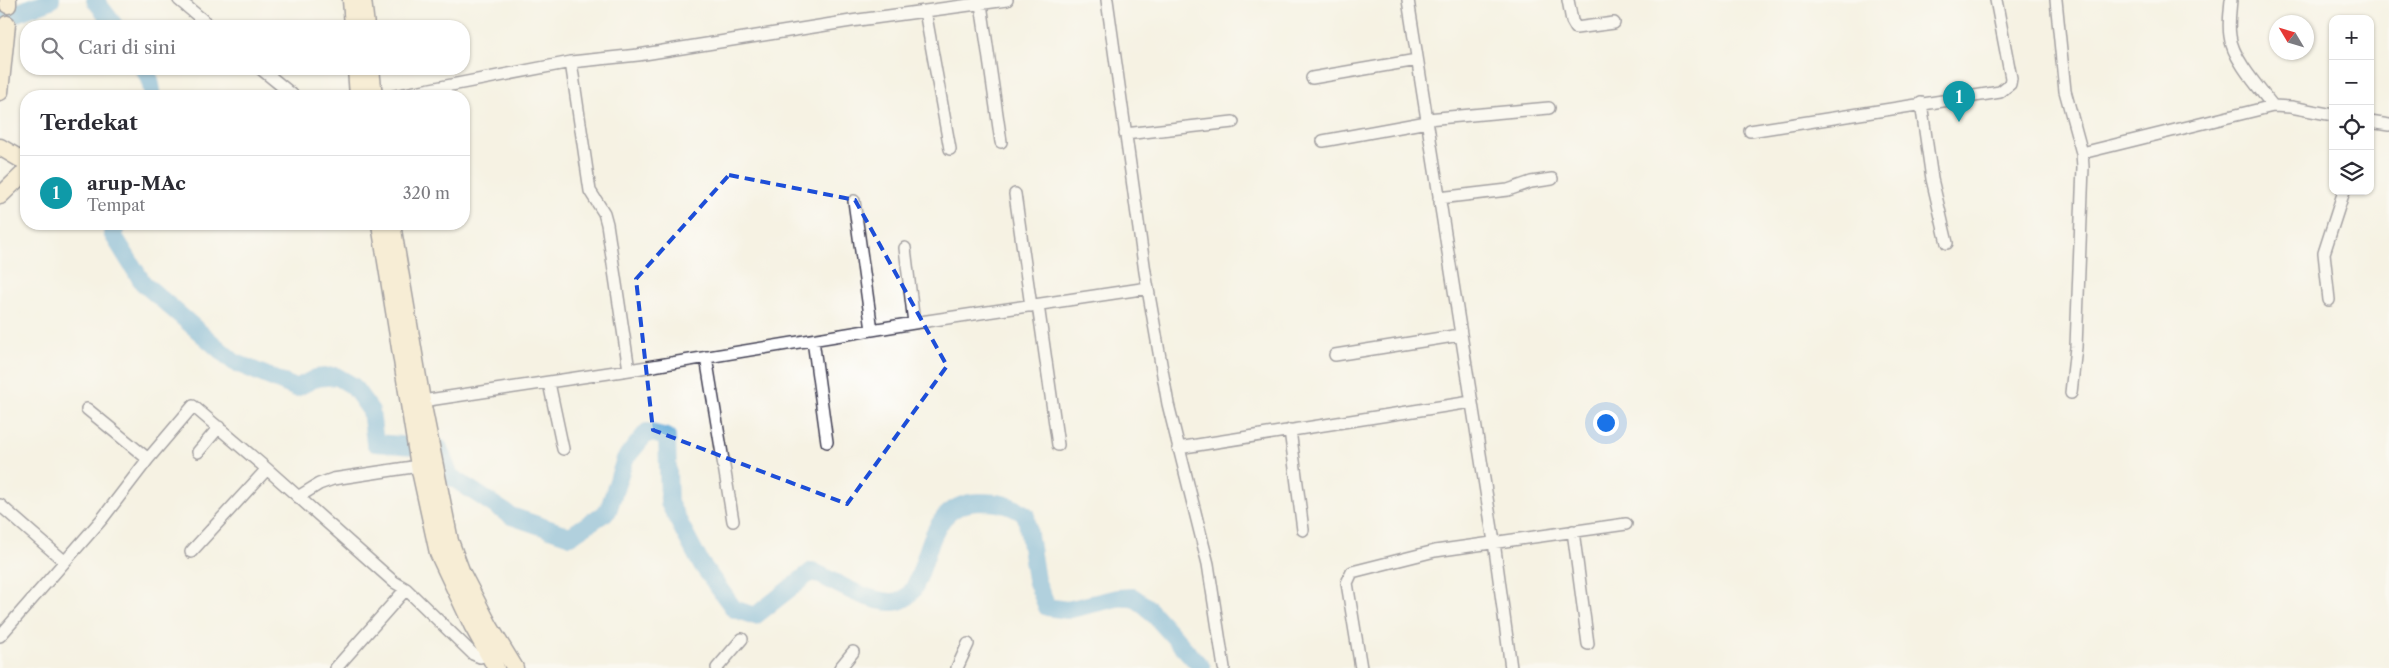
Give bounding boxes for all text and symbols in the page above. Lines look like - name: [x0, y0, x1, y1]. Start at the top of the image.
- north arrow: [2269, 15, 2314, 60]
- map controls: [2329, 15, 2374, 195]
- button: +: [2329, 15, 2374, 60]
- search box: [20, 20, 470, 75]
- icon: search: [38, 34, 66, 62]
- text: Cari di sini: [78, 36, 176, 59]
- button: −: [2329, 60, 2374, 105]
- pin: 1: [1943, 81, 1975, 122]
- button: locate: [2329, 105, 2374, 150]
- text: Terdekat: [40, 110, 138, 135]
- button: layers: [2329, 150, 2374, 195]
- text: arup-MAc: [87, 172, 186, 195]
- text: 1: [52, 183, 60, 203]
- text: 320 m: [403, 183, 450, 203]
- text: Tempat: [87, 195, 145, 215]
- your location: [1593, 410, 1619, 436]

